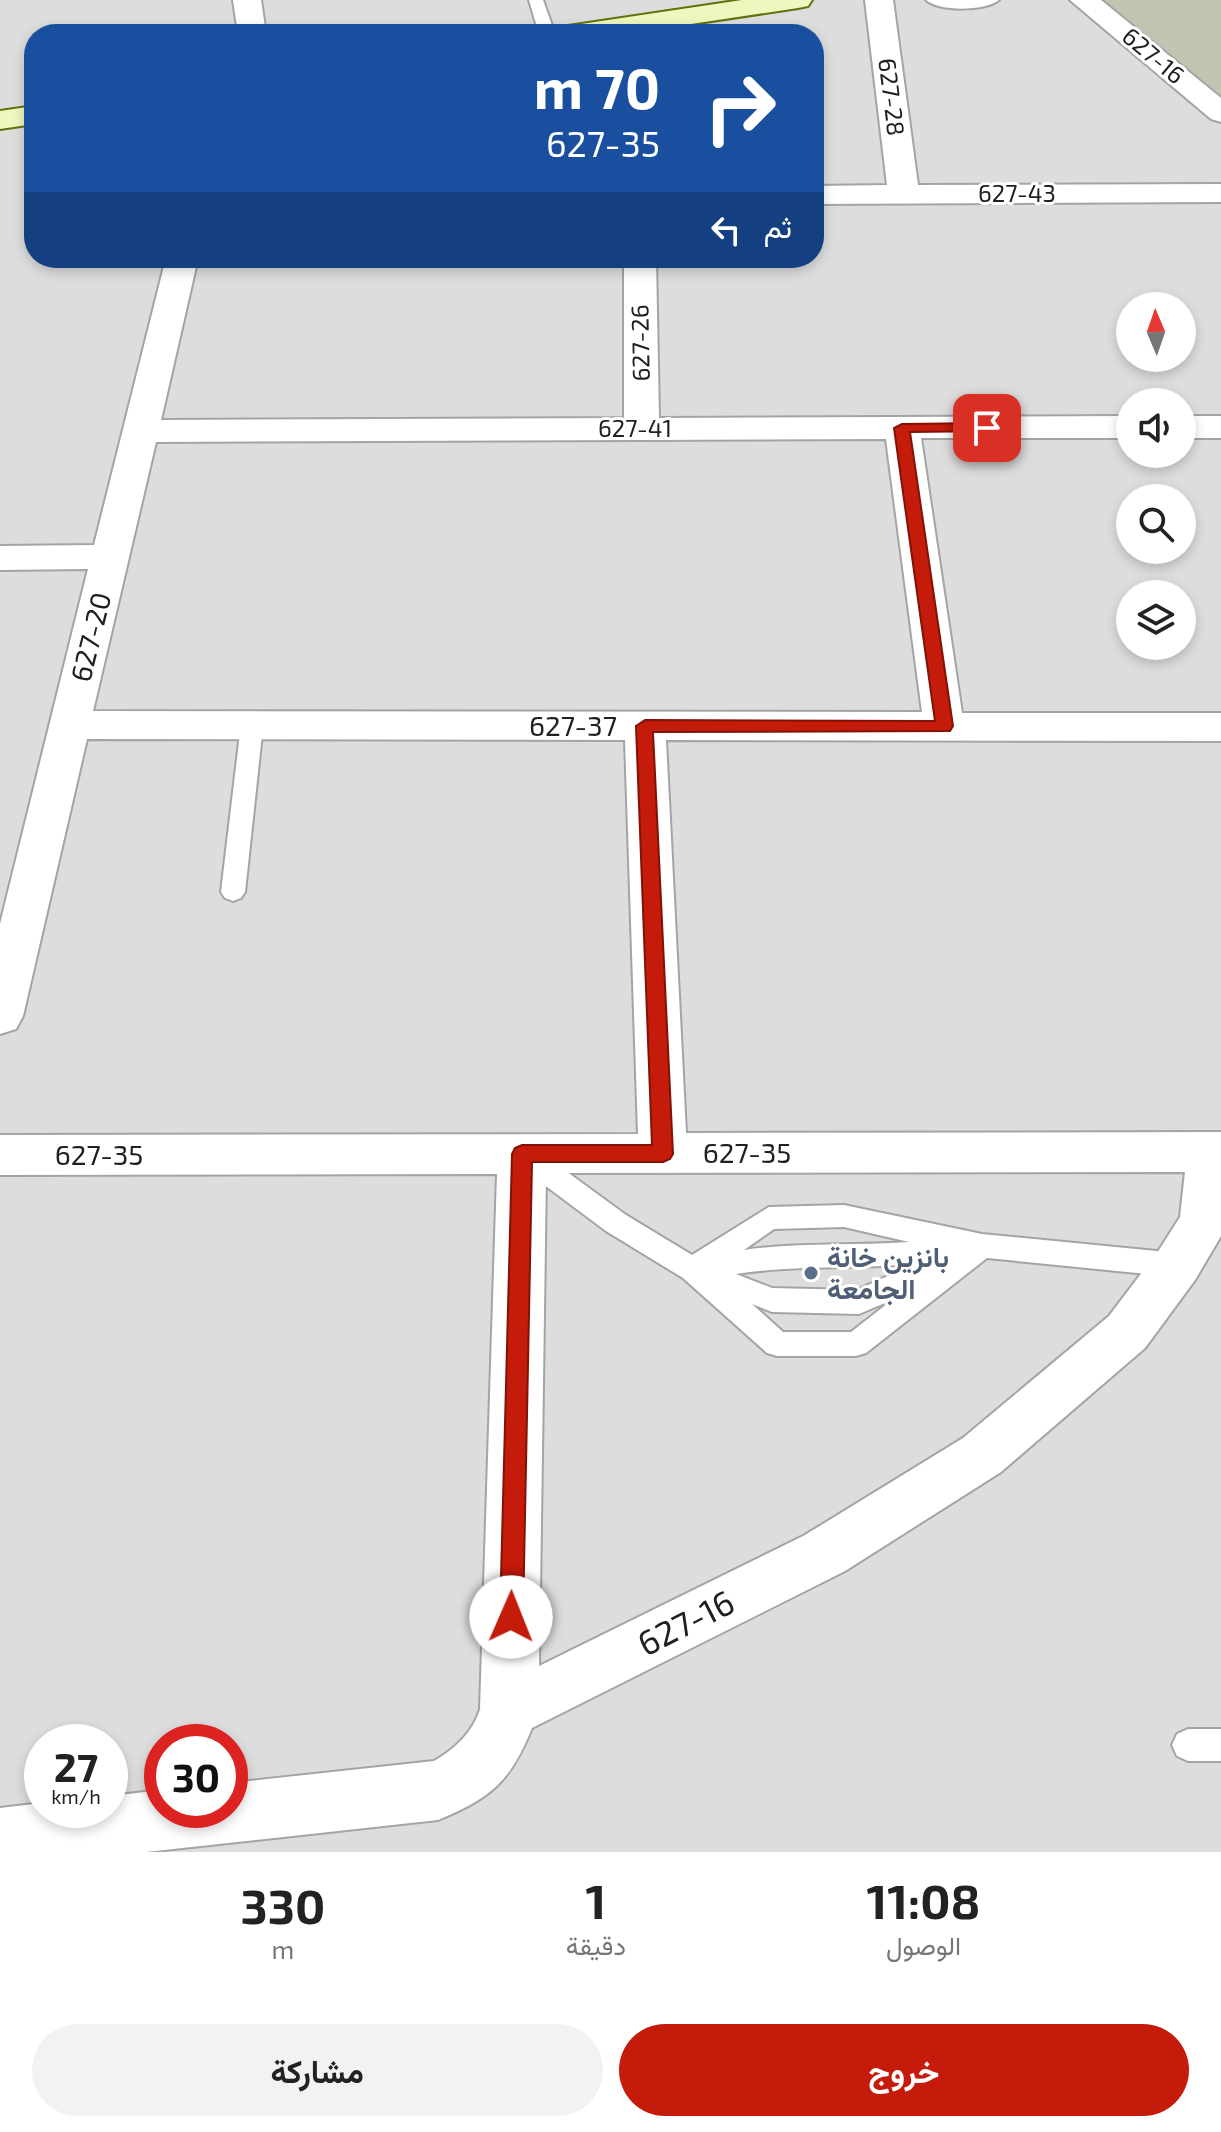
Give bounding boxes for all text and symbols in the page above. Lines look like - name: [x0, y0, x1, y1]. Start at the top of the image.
- street label: 627-16: [1117, 21, 1191, 89]
- text: 70 m: [534, 53, 660, 120]
- icon: right: [688, 56, 792, 160]
- street label: 627-28: [873, 56, 912, 137]
- text: 627-35: [546, 121, 660, 164]
- street label: 627-43: [978, 178, 1056, 207]
- icon: left: [704, 208, 748, 252]
- text: ثم: [764, 208, 792, 244]
- north arrow: [1116, 292, 1196, 372]
- map controls: [1116, 292, 1196, 660]
- street label: 627-26: [624, 304, 655, 382]
- button: sound: [1116, 388, 1196, 468]
- pin: [953, 394, 1021, 462]
- icon: arrive: [965, 406, 1009, 450]
- street label: 627-41: [598, 413, 672, 442]
- button: search: [1116, 484, 1196, 564]
- button: layers: [1116, 580, 1196, 660]
- street label: 627-20: [63, 589, 117, 685]
- street label: 627-37: [529, 708, 617, 742]
- street label: 627-35: [703, 1135, 791, 1169]
- street label: 627-35: [55, 1137, 143, 1171]
- place label: بانزين خانة الجامعة: [827, 1239, 949, 1306]
- marker: بانزين خانة الجامعة: [802, 1264, 820, 1282]
- position arrow: [469, 1575, 553, 1659]
- street label: 627-16: [630, 1580, 740, 1663]
- speed limit sign: 30: [144, 1724, 248, 1828]
- text: 27: [54, 1742, 98, 1790]
- text: km/h: [51, 1784, 101, 1808]
- text: 1: [585, 1871, 606, 1929]
- text: 11:08: [866, 1871, 980, 1929]
- text: 330: [241, 1876, 325, 1934]
- text: دقيقة: [566, 1929, 626, 1960]
- text: الوصول: [886, 1929, 961, 1960]
- text: m: [271, 1933, 294, 1964]
- button: مشاركة: [32, 2024, 603, 2116]
- button: خروج: [619, 2024, 1189, 2116]

